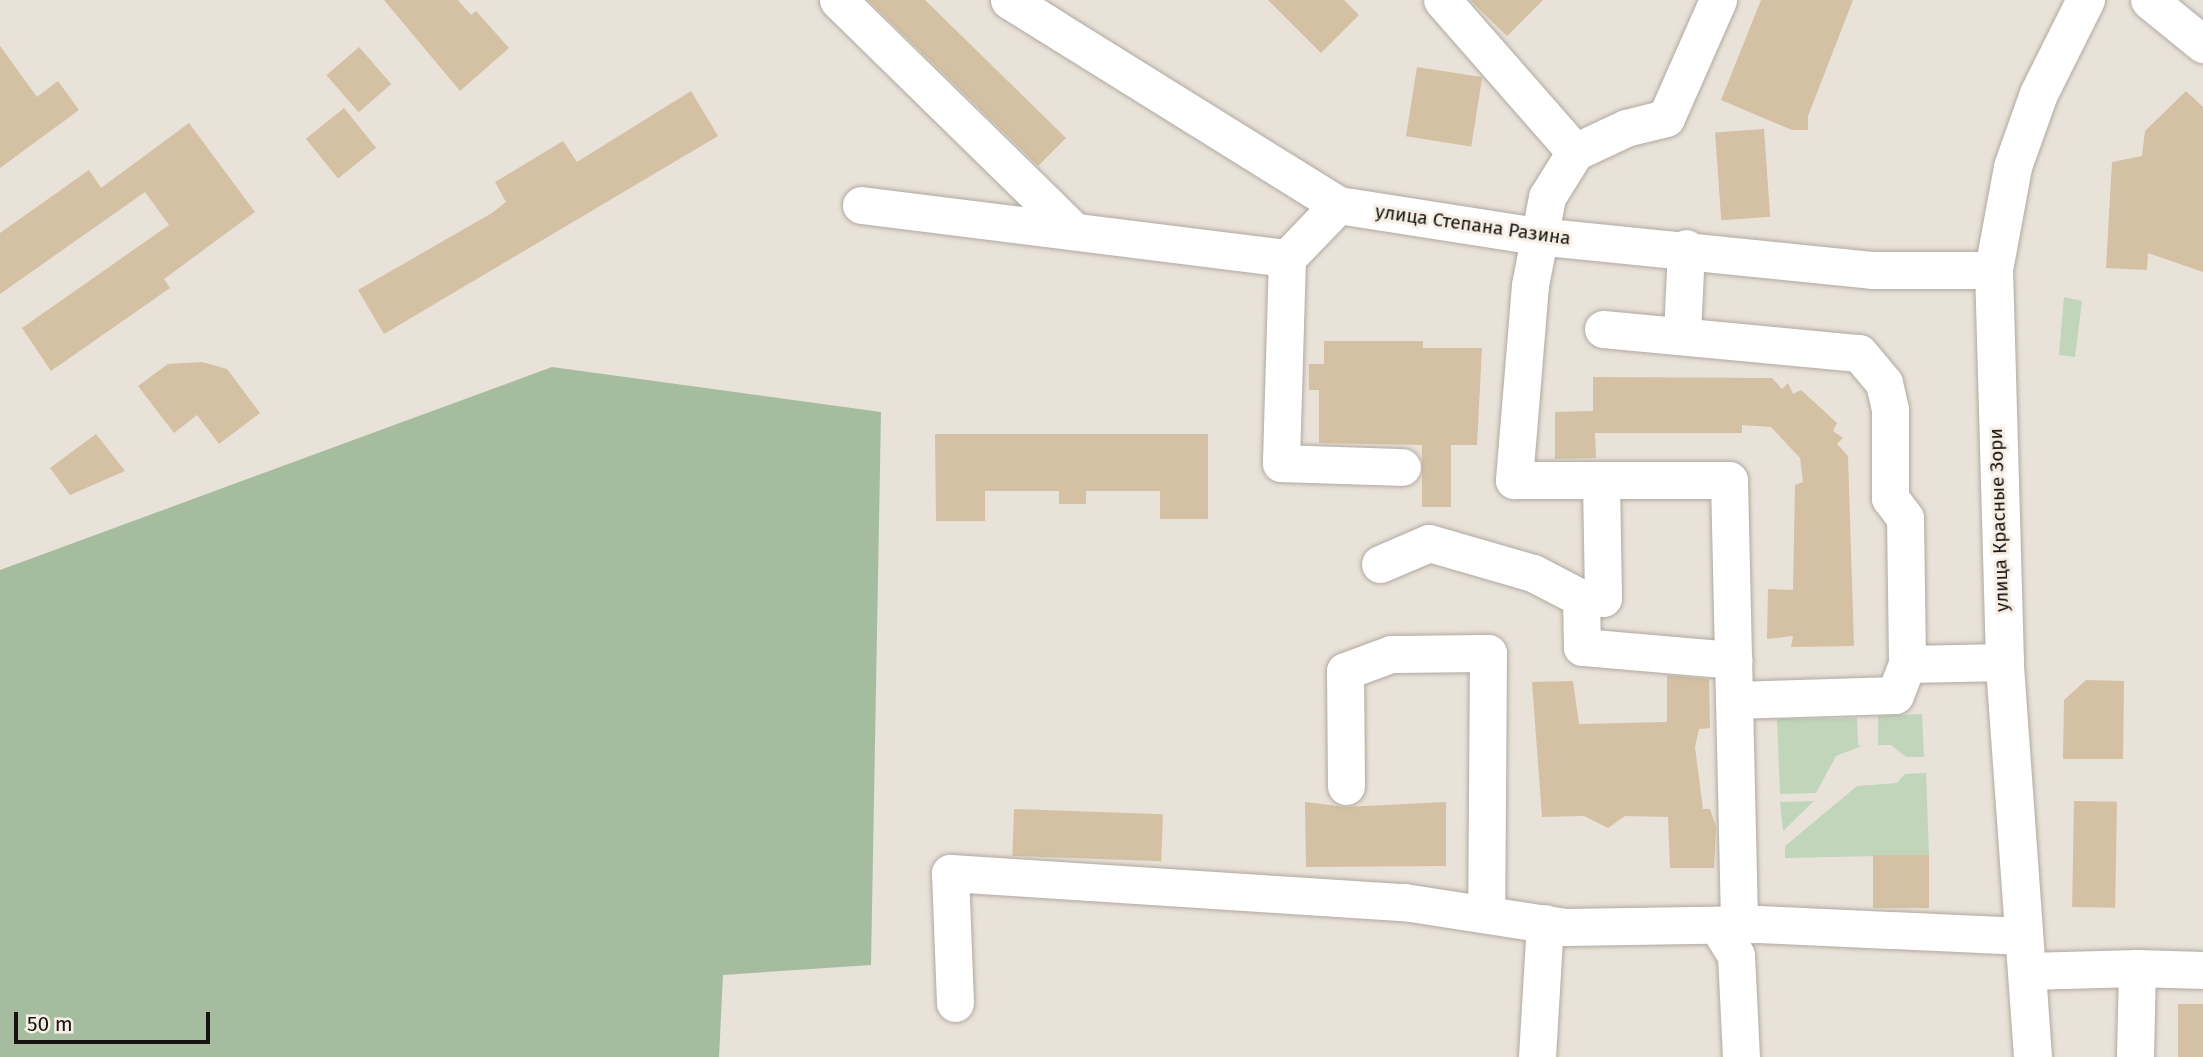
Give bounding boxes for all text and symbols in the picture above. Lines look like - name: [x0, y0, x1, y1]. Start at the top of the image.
- street label: улица Степана Разина: [1374, 200, 1572, 250]
- street label: улица Красные Зори: [1984, 428, 2014, 612]
- scale bar: [18, 998, 214, 1042]
- text: 50 m: [27, 1011, 73, 1037]

